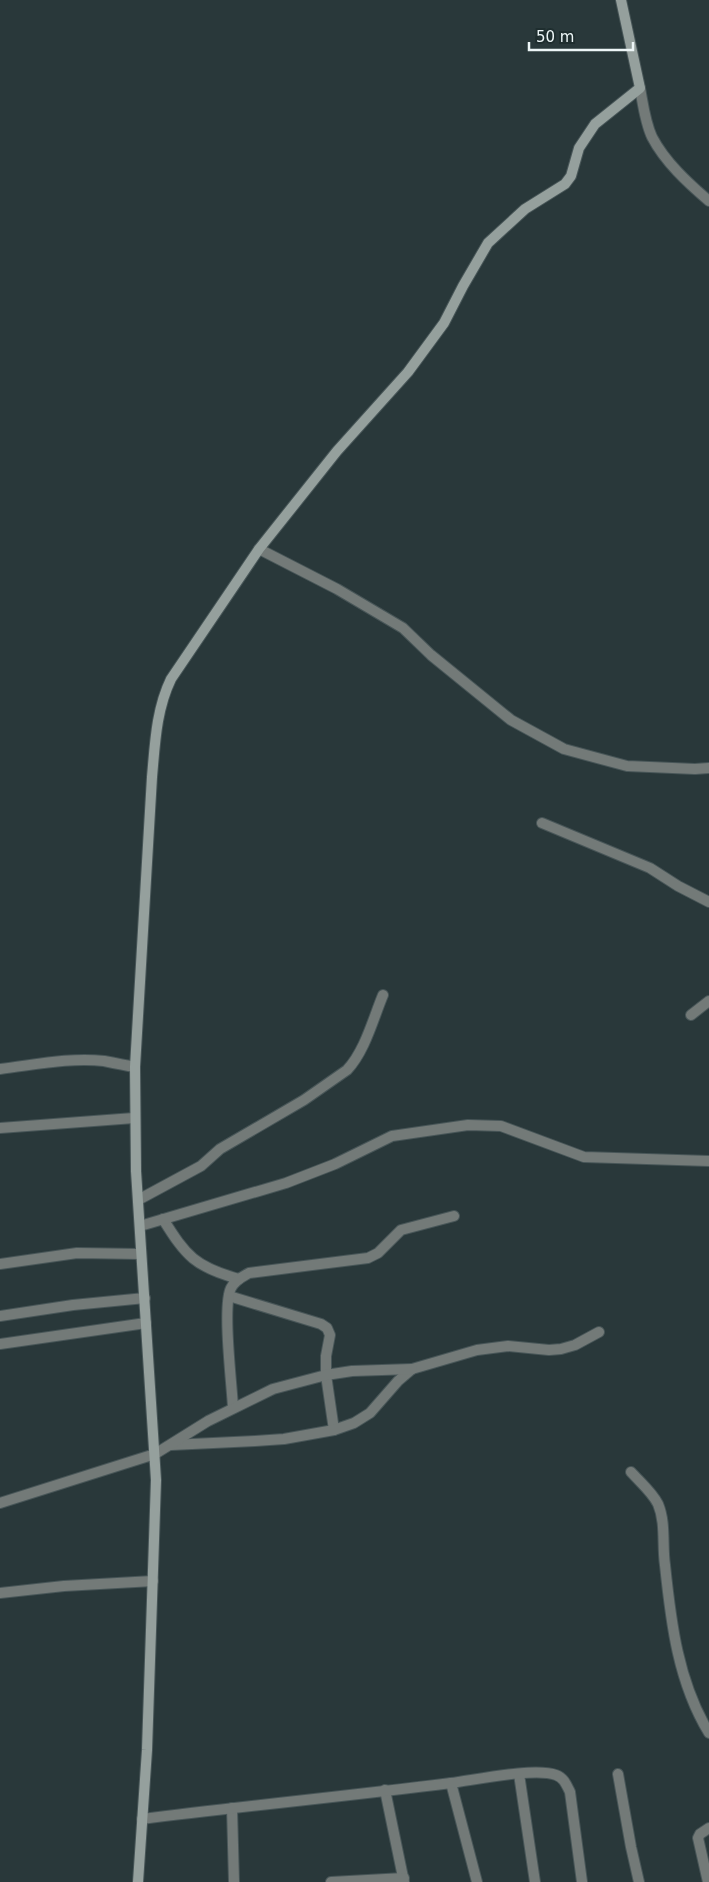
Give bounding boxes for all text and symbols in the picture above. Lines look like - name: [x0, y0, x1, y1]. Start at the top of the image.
- scale bar: [529, 20, 633, 52]
- text: 50 m: [536, 28, 574, 46]

